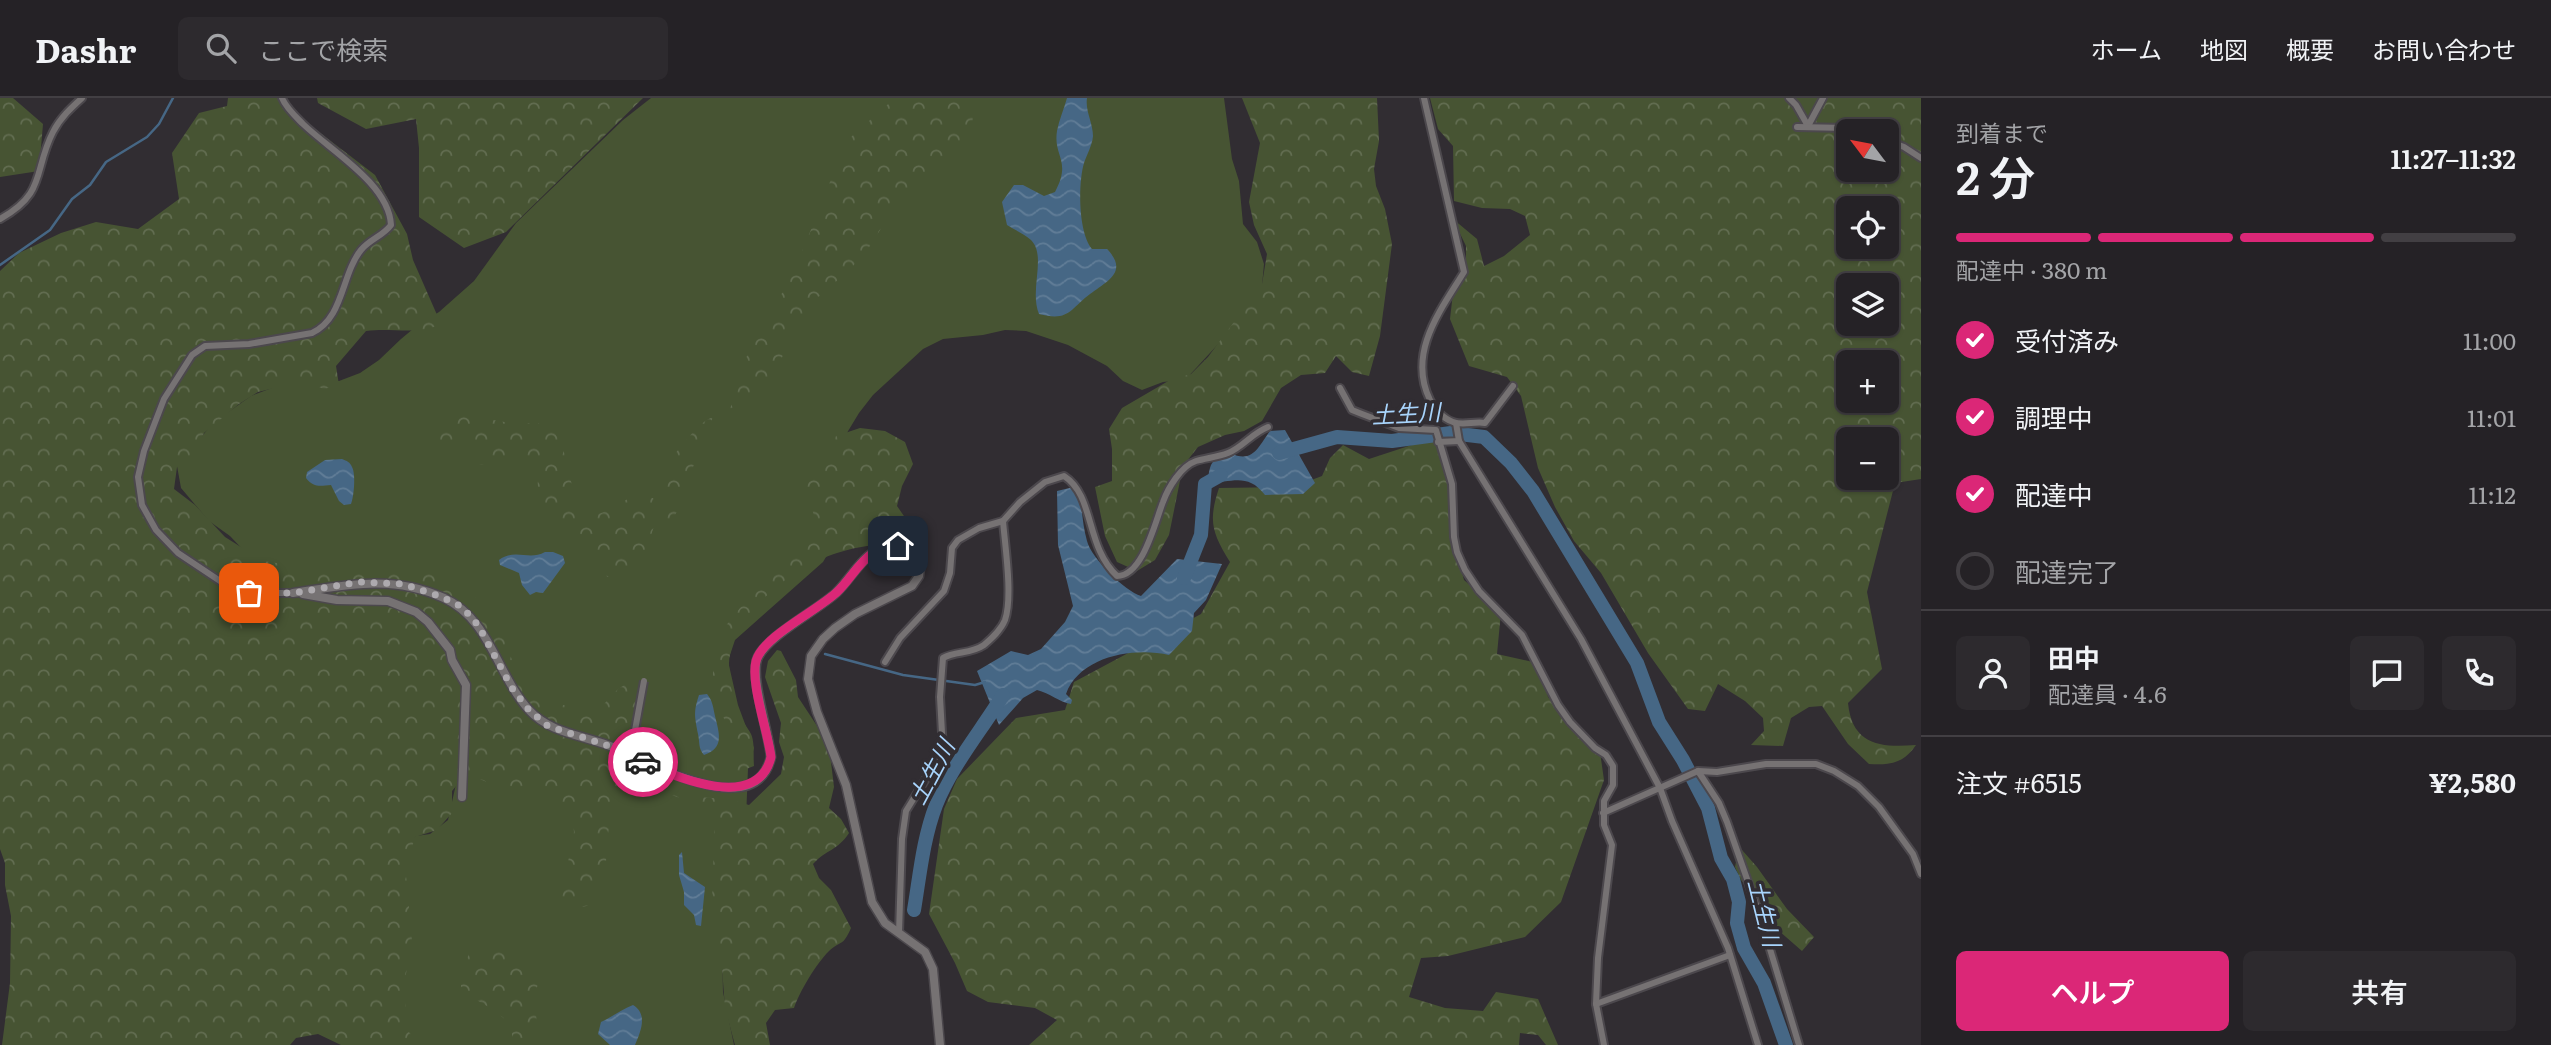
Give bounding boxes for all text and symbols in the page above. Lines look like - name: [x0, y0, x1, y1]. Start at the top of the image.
- search box: [178, 17, 668, 80]
- text: Dashr: [35, 24, 136, 73]
- icon: search: [202, 29, 240, 67]
- text: ここで検索: [258, 29, 388, 68]
- text: ホーム: [2091, 31, 2162, 66]
- text: 地図: [2200, 31, 2248, 66]
- text: 概要: [2286, 31, 2334, 66]
- text: お問い合わせ: [2372, 31, 2516, 66]
- text: 到着まで: [1956, 115, 2048, 149]
- north arrow: [1836, 119, 1899, 182]
- map controls: [1836, 119, 1899, 490]
- text: 11:27–11:32: [2391, 138, 2516, 177]
- text: 2 分: [1956, 141, 2035, 209]
- button: locate: [1836, 196, 1899, 259]
- text: 配達中 · 380 m: [1956, 252, 2107, 286]
- button: layers: [1836, 273, 1899, 336]
- text: 受付済み: [2015, 320, 2119, 359]
- icon: check: [1956, 321, 1994, 359]
- text: 11:00: [2463, 323, 2516, 357]
- button: +: [1836, 350, 1899, 413]
- water label: 土生川: [1371, 393, 1444, 431]
- text: 調理中: [2015, 397, 2093, 436]
- icon: check: [1956, 398, 1994, 436]
- text: 11:01: [2467, 400, 2516, 434]
- button: −: [1836, 427, 1899, 490]
- text: 配達中: [2015, 474, 2093, 513]
- icon: check: [1956, 475, 1994, 513]
- text: 11:12: [2469, 477, 2516, 511]
- pin: [868, 516, 928, 576]
- icon: home: [879, 527, 917, 565]
- text: 配達完了: [2015, 551, 2119, 590]
- pin: [219, 563, 279, 623]
- icon: bag: [230, 574, 268, 612]
- button: person: [1956, 636, 2030, 710]
- button: chat: [2350, 636, 2424, 710]
- button: phone: [2442, 636, 2516, 710]
- text: 田中: [2048, 637, 2100, 676]
- text: 配達員 · 4.6: [2048, 676, 2167, 710]
- courier: [608, 727, 678, 797]
- water label: 土生川: [899, 730, 963, 810]
- icon: car: [624, 743, 662, 781]
- text: 注文 #6515: [1956, 762, 2082, 801]
- text: ¥2,580: [2429, 762, 2516, 801]
- water label: 土生川: [1741, 875, 1792, 953]
- button: ヘルプ: [1956, 951, 2229, 1031]
- button: 共有: [2243, 951, 2516, 1031]

